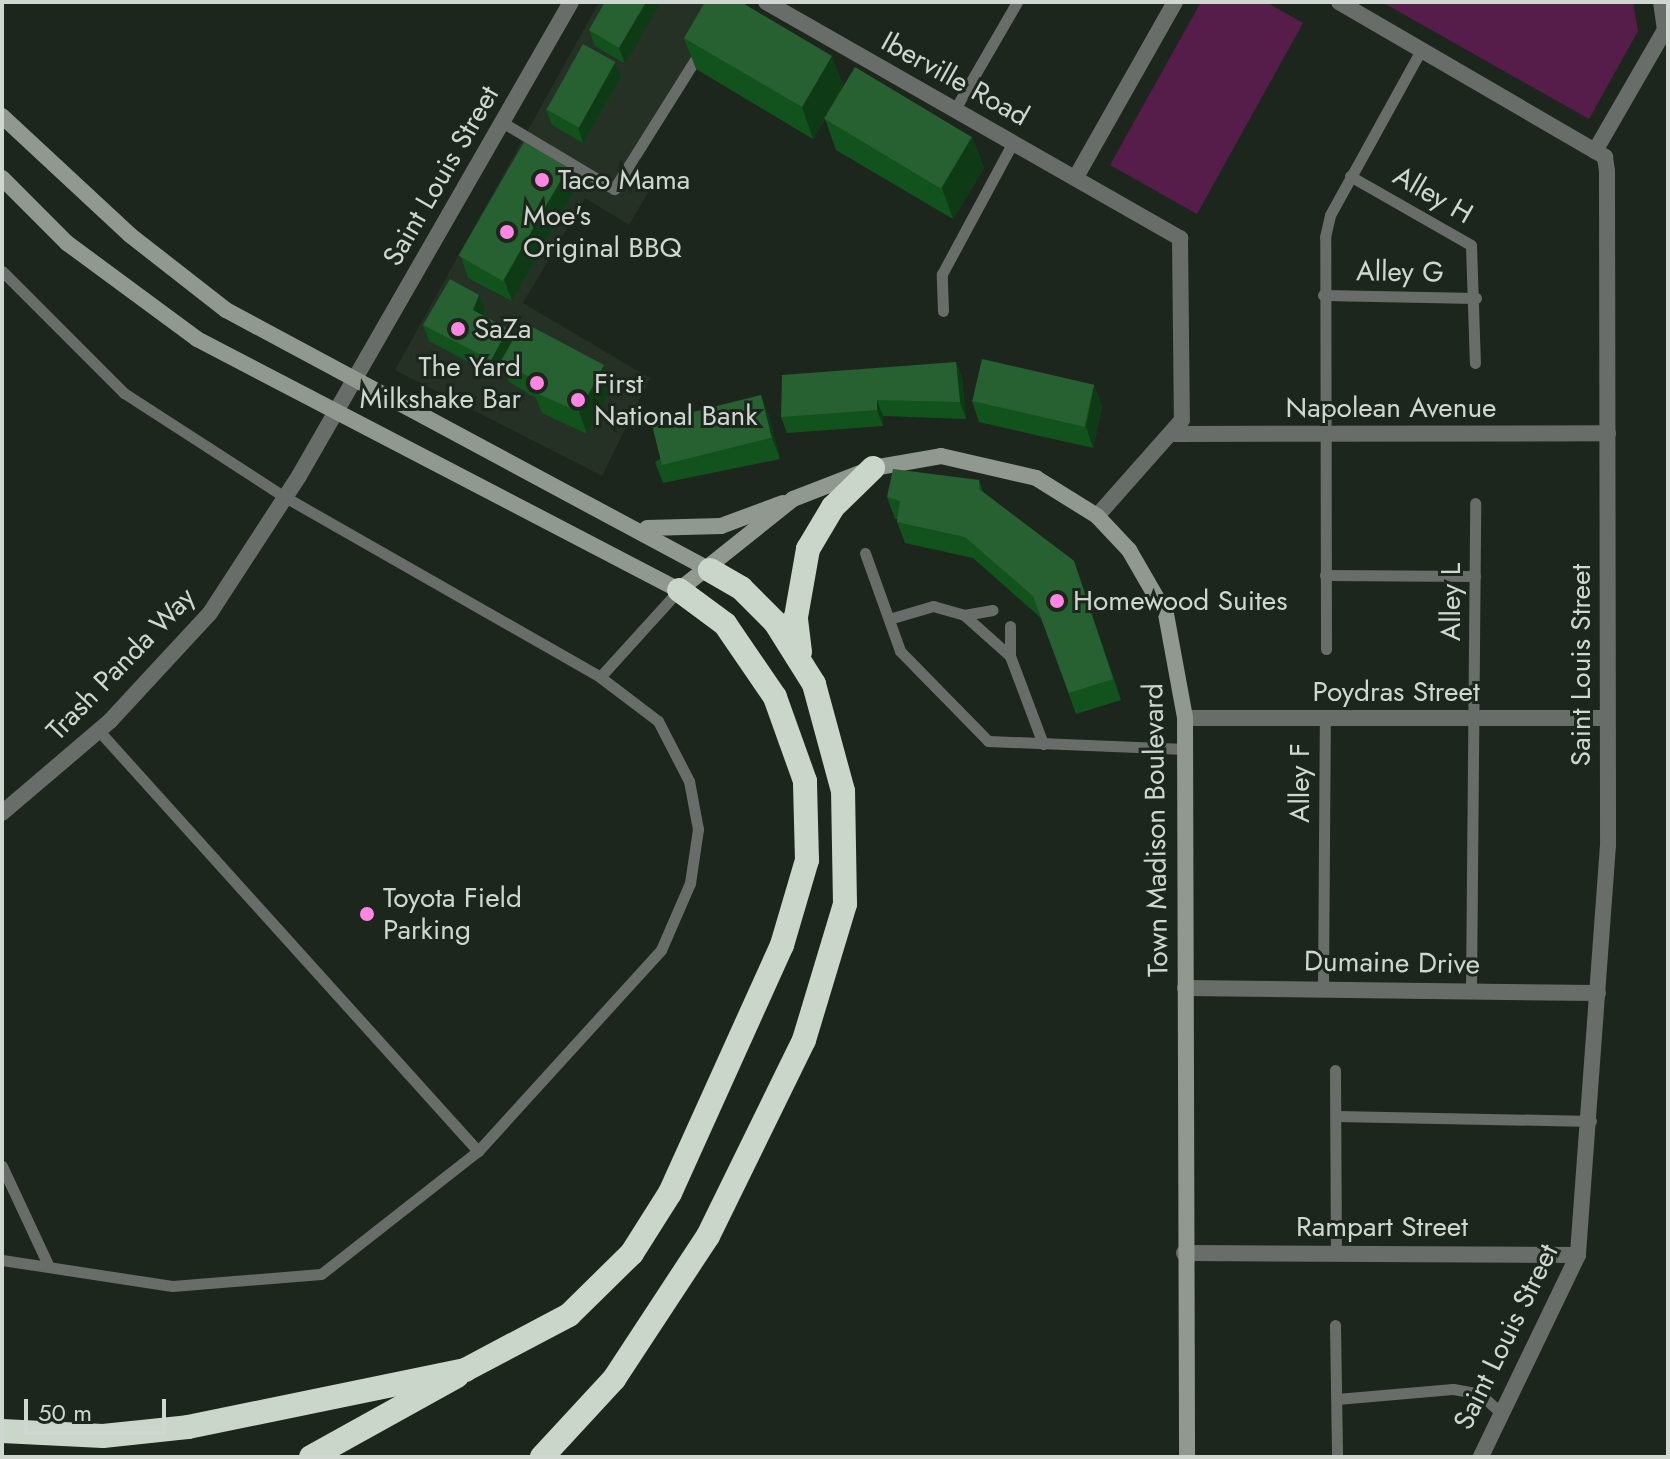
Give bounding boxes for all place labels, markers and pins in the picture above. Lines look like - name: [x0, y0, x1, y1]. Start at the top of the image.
- place label: Taco Mama: [558, 163, 690, 197]
- marker: Taco Mama: [533, 171, 551, 189]
- place label: Moe's Original BBQ: [523, 199, 682, 265]
- marker: Moe's Original BBQ: [498, 223, 516, 241]
- place label: SaZa: [474, 312, 532, 346]
- marker: SaZa: [449, 320, 467, 338]
- place label: The Yard Milkshake Bar: [359, 350, 521, 416]
- place label: First National Bank: [594, 367, 758, 433]
- marker: The Yard Milkshake Bar: [528, 374, 546, 392]
- marker: First National Bank: [569, 391, 587, 409]
- place label: Homewood Suites: [1073, 584, 1287, 618]
- marker: Homewood Suites: [1048, 592, 1066, 610]
- place label: Toyota Field Parking: [383, 881, 522, 947]
- marker: Toyota Field Parking: [358, 905, 376, 923]

